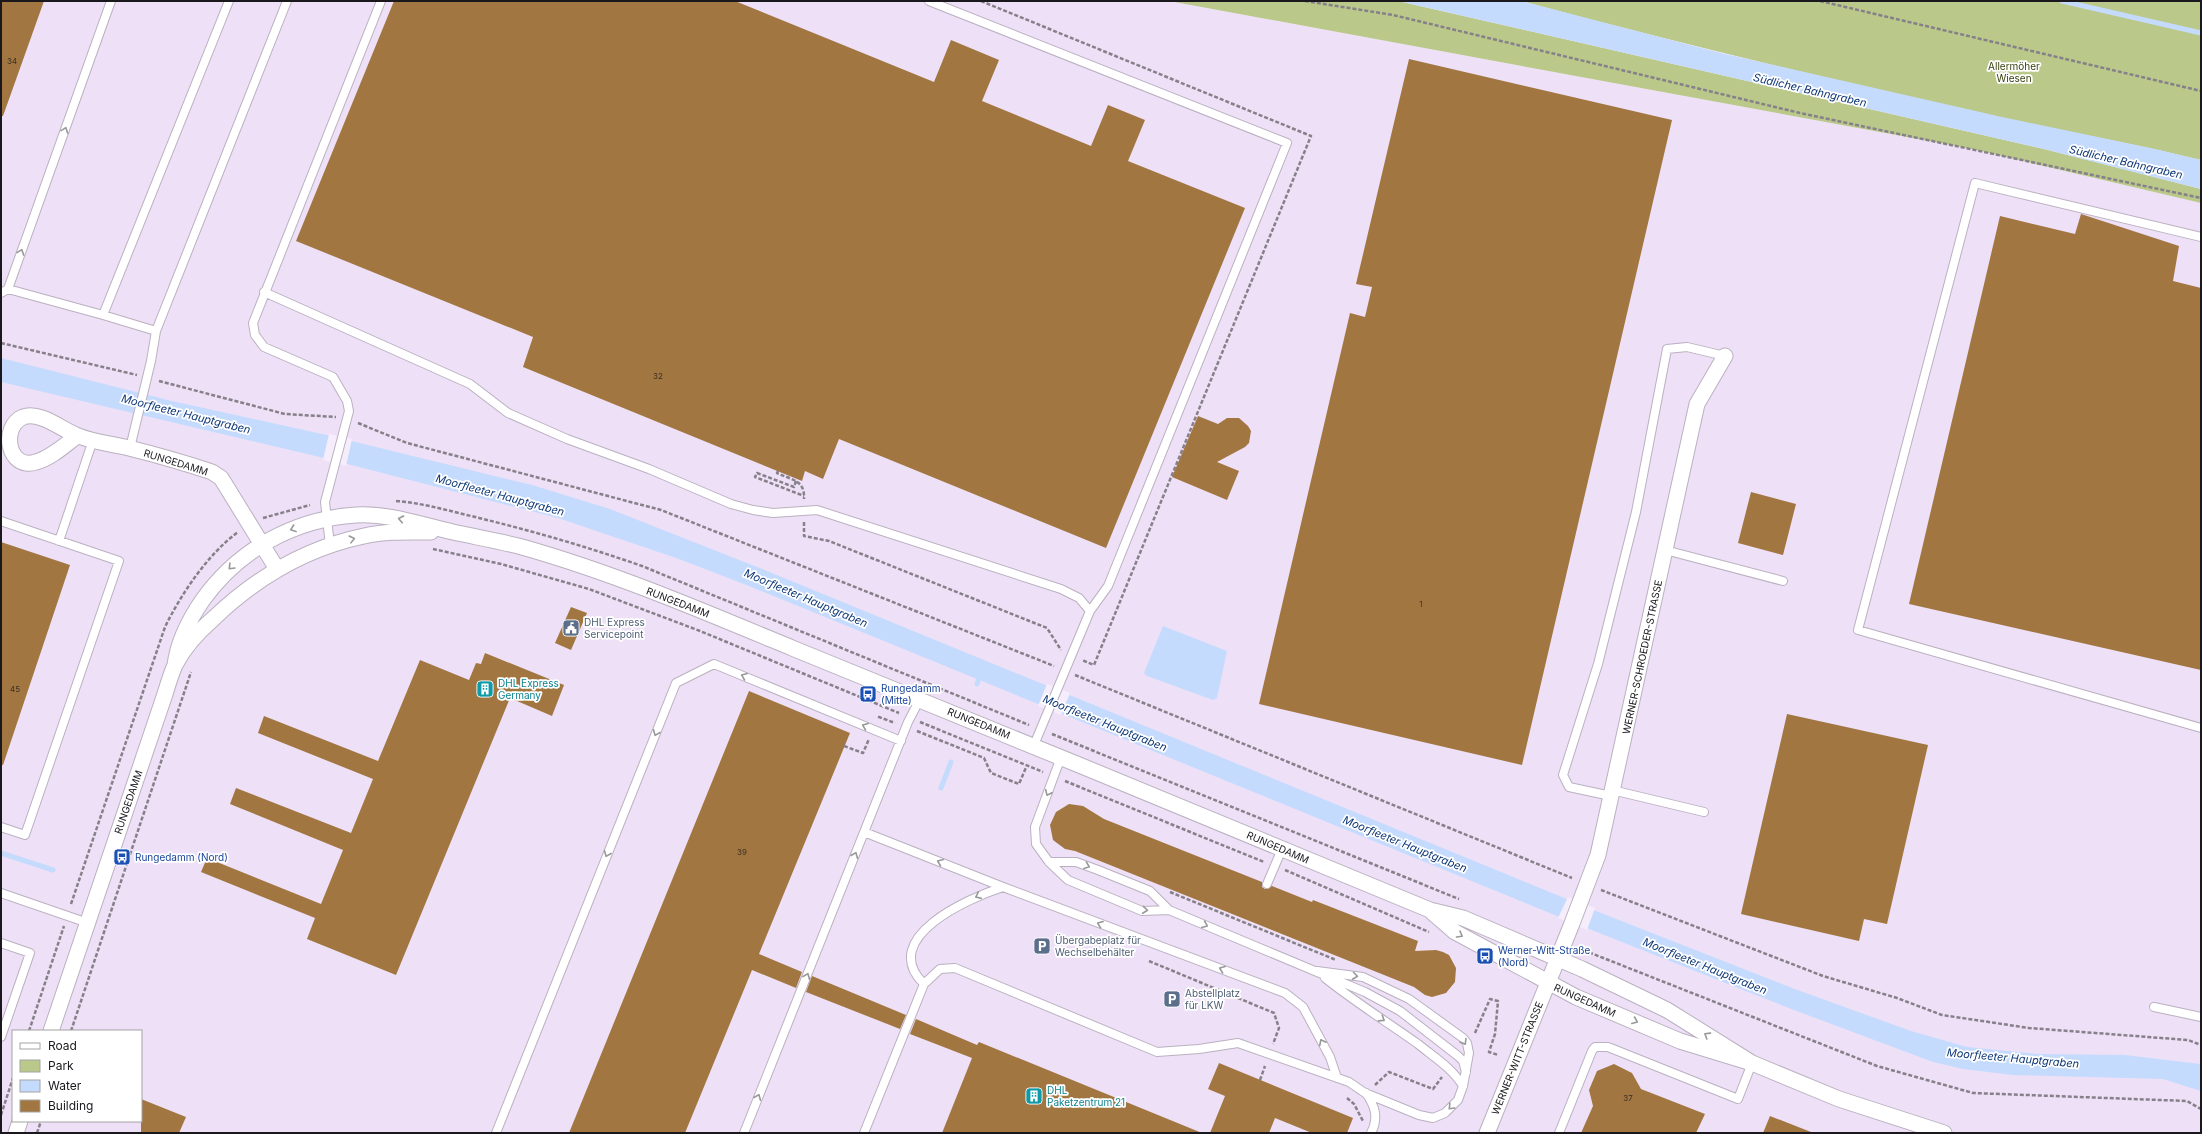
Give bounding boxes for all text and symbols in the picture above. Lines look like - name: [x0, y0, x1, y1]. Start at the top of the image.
- house number: 34: [7, 56, 17, 66]
- park label: Allermöher Wiesen: [1988, 60, 2040, 84]
- water label: Südlicher Bahngraben: [1752, 70, 1869, 110]
- one-way arrow: [60, 127, 68, 134]
- water label: Südlicher Bahngraben: [2068, 142, 2185, 182]
- one-way arrow: [16, 249, 25, 256]
- house number: 32: [653, 371, 663, 381]
- water label: Moorfleeter Hauptgraben: [120, 391, 253, 437]
- street label: RUNGEDAMM: [142, 447, 210, 477]
- water label: Moorfleeter Hauptgraben: [434, 471, 566, 519]
- one-way arrow: [398, 515, 404, 523]
- one-way arrow: [290, 525, 297, 533]
- one-way arrow: [348, 535, 355, 544]
- one-way arrow: [228, 562, 236, 570]
- water label: Moorfleeter Hauptgraben: [742, 566, 870, 631]
- street label: WERNER-SCHROEDER-STRASSE: [1620, 579, 1664, 735]
- street label: RUNGEDAMM: [645, 584, 711, 620]
- house number: 1: [1419, 599, 1423, 609]
- place label: DHL Express Servicepoint: [584, 616, 645, 640]
- public building icon: DHL Express Servicepoint: [561, 618, 581, 638]
- one-way arrow: [741, 673, 748, 681]
- place label: DHL Express Germany: [498, 677, 559, 701]
- building icon: DHL Express Germany: [475, 679, 495, 699]
- place label: Rungedamm (Mitte): [881, 682, 940, 706]
- house number: 45: [10, 684, 20, 694]
- bus stop icon: Rungedamm (Mitte): [858, 684, 878, 704]
- water label: Moorfleeter Hauptgraben: [1041, 692, 1170, 755]
- street label: RUNGEDAMM: [946, 705, 1012, 741]
- one-way arrow: [861, 723, 869, 731]
- one-way arrow: [652, 730, 660, 737]
- street label: RUNGEDAMM: [111, 768, 145, 836]
- one-way arrow: [1045, 789, 1053, 796]
- water label: Moorfleeter Hauptgraben: [1341, 813, 1470, 876]
- street label: RUNGEDAMM: [1245, 828, 1311, 866]
- bus stop icon: Rungedamm (Nord): [112, 847, 132, 867]
- house number: 39: [737, 847, 747, 857]
- place label: Rungedamm (Nord): [135, 851, 228, 863]
- one-way arrow: [604, 851, 612, 858]
- one-way arrow: [850, 852, 858, 860]
- one-way arrow: [937, 859, 944, 867]
- one-way arrow: [1083, 861, 1090, 870]
- one-way arrow: [975, 891, 983, 899]
- one-way arrow: [1142, 905, 1148, 914]
- one-way arrow: [1096, 920, 1103, 928]
- one-way arrow: [1201, 920, 1208, 928]
- one-way arrow: [1456, 930, 1463, 937]
- place label: Übergabeplatz für Wechselbehälter: [1055, 934, 1141, 958]
- water label: Moorfleeter Hauptgraben: [1641, 935, 1770, 998]
- parking icon: Übergabeplatz für Wechselbehälter: [1032, 936, 1052, 956]
- place label: Werner-Witt-Straße (Nord): [1498, 944, 1591, 968]
- bus stop icon: Werner-Witt-Straße (Nord): [1475, 946, 1495, 966]
- one-way arrow: [1218, 966, 1225, 974]
- one-way arrow: [1352, 971, 1358, 980]
- one-way arrow: [802, 973, 810, 980]
- street label: RUNGEDAMM: [1552, 981, 1618, 1019]
- place label: Abstellplatz für LKW: [1185, 987, 1240, 1011]
- parking icon: Abstellplatz für LKW: [1162, 989, 1182, 1009]
- street label: WERNER-WITT-STRASSE: [1489, 1000, 1545, 1116]
- one-way arrow: [1378, 1014, 1385, 1022]
- one-way arrow: [1631, 1017, 1638, 1025]
- legend: [12, 1030, 142, 1122]
- one-way arrow: [1704, 1033, 1711, 1040]
- text: Road: [48, 1038, 77, 1053]
- one-way arrow: [1319, 1038, 1327, 1046]
- one-way arrow: [1460, 1038, 1467, 1045]
- water label: Moorfleeter Hauptgraben: [1946, 1045, 2080, 1071]
- text: Park: [48, 1058, 74, 1073]
- text: Water: [48, 1078, 82, 1093]
- place label: DHL Paketzentrum 21: [1047, 1084, 1125, 1108]
- building icon: DHL Paketzentrum 21: [1024, 1086, 1044, 1106]
- one-way arrow: [754, 1093, 762, 1100]
- house number: 37: [1623, 1093, 1633, 1103]
- text: Building: [48, 1098, 93, 1113]
- one-way arrow: [1448, 1102, 1455, 1110]

